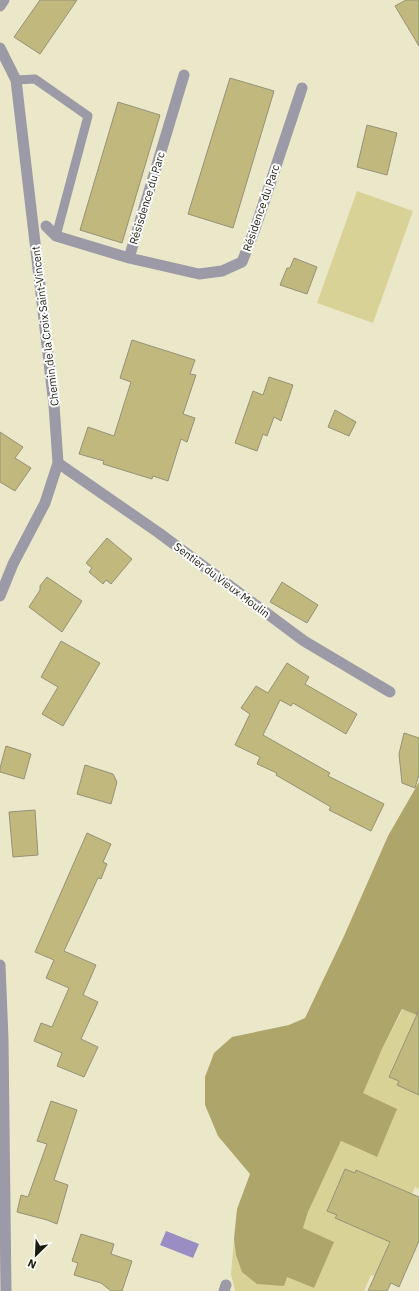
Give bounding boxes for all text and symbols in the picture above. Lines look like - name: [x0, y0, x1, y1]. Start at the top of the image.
- street label: Résisdence du Parc: [126, 149, 168, 246]
- street label: Résidence du Parc: [240, 162, 283, 253]
- street label: Chemin de la Croix Saint-Vincent: [28, 245, 62, 407]
- street label: Sentier du Vieux Moulin: [171, 539, 273, 621]
- north arrow: [16, 1235, 56, 1275]
- text: N: [25, 1256, 38, 1272]

